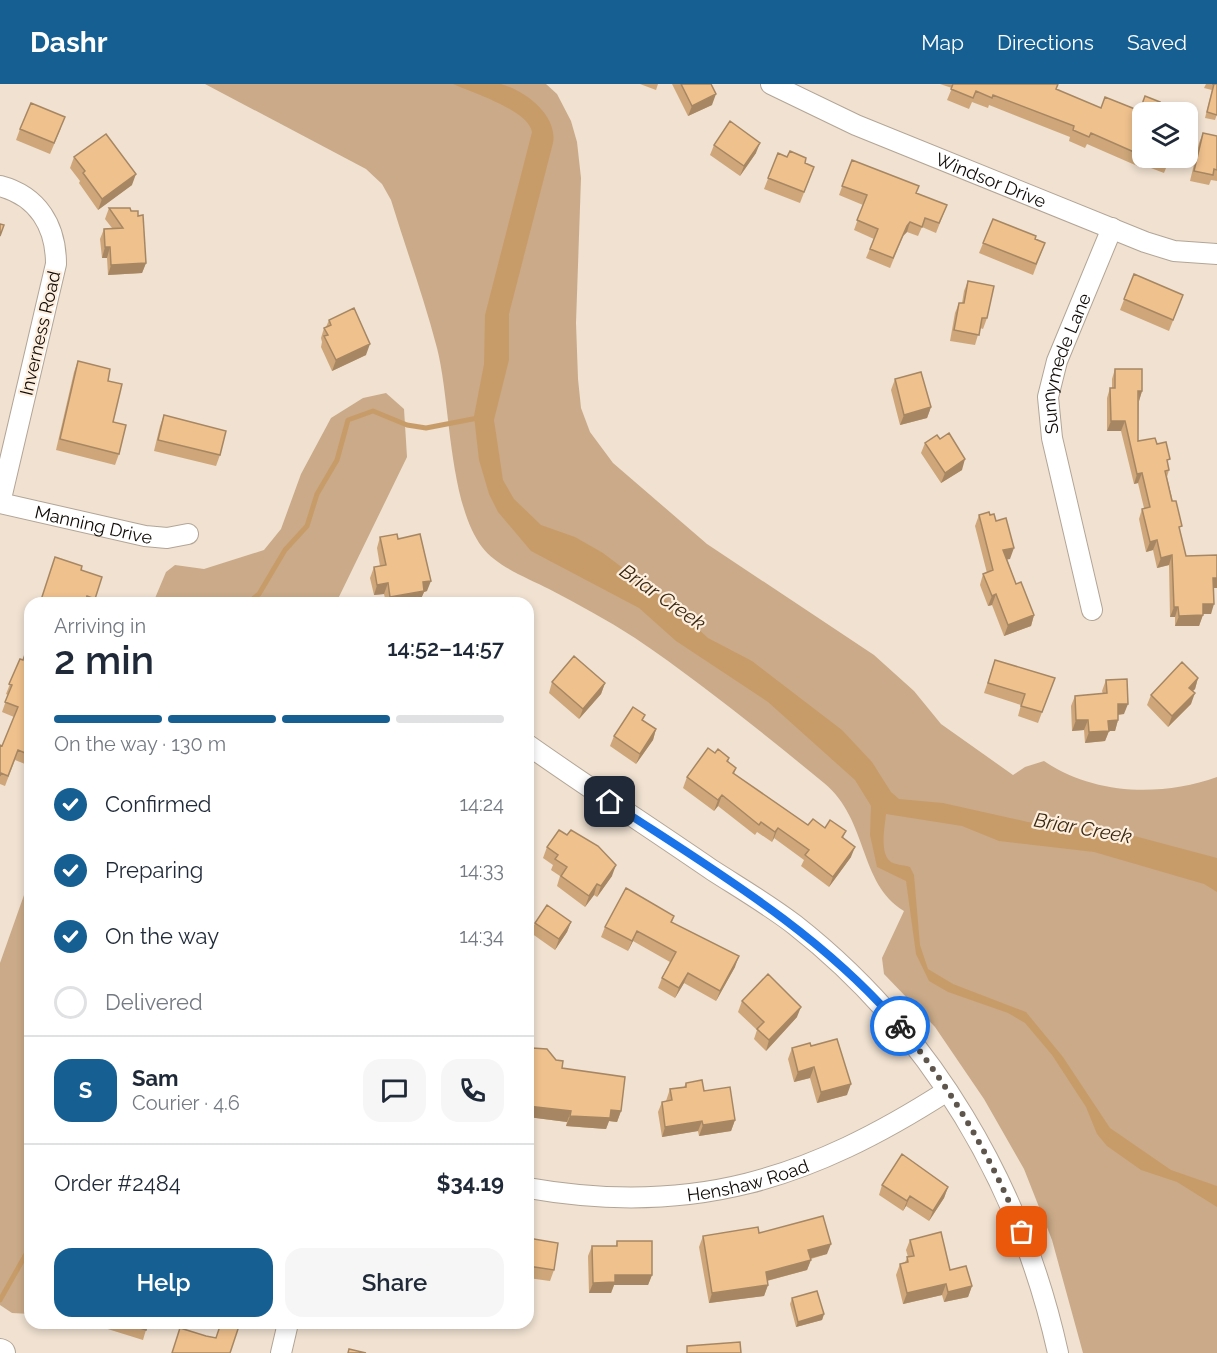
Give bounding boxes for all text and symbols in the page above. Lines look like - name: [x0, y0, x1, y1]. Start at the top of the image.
- text: Dashr: [30, 26, 108, 59]
- text: Map: [921, 30, 964, 55]
- text: Directions: [997, 30, 1094, 55]
- text: Saved: [1127, 30, 1187, 55]
- map controls: [1132, 102, 1198, 168]
- button: layers: [1132, 102, 1198, 168]
- street label: Windsor Drive: [933, 148, 1050, 212]
- street label: Inverness Road: [15, 269, 65, 397]
- street label: Sunnymede Lane: [1037, 289, 1095, 435]
- street label: Manning Drive: [33, 501, 153, 547]
- water label: Briar Creek: [615, 559, 711, 635]
- text: Arriving in: [54, 614, 146, 638]
- text: 14:52–14:57: [387, 635, 504, 661]
- text: 2 min: [54, 637, 154, 683]
- text: On the way · 130 m: [54, 732, 226, 756]
- pin: [584, 776, 635, 827]
- icon: home: [593, 785, 626, 818]
- icon: check: [54, 788, 87, 821]
- text: Confirmed: [105, 791, 212, 817]
- text: 14:24: [459, 792, 504, 816]
- water label: Briar Creek: [1032, 808, 1134, 848]
- icon: check: [54, 854, 87, 887]
- text: Preparing: [105, 857, 203, 883]
- text: 14:33: [459, 858, 504, 882]
- icon: check: [54, 920, 87, 953]
- text: On the way: [105, 923, 219, 949]
- text: 14:34: [459, 924, 504, 948]
- text: Delivered: [105, 989, 203, 1015]
- courier: [870, 996, 930, 1056]
- icon: bike: [884, 1010, 917, 1043]
- button: chat: [363, 1059, 426, 1122]
- button: phone: [441, 1059, 504, 1122]
- text: Sam: [132, 1065, 179, 1091]
- text: S: [79, 1077, 92, 1103]
- text: Courier · 4.6: [132, 1091, 240, 1115]
- street label: Henshaw Road: [686, 1154, 811, 1205]
- text: Order #2484: [54, 1170, 181, 1196]
- text: $34.19: [437, 1170, 504, 1196]
- pin: [996, 1206, 1047, 1257]
- icon: bag: [1005, 1215, 1038, 1248]
- button: Help: [54, 1248, 273, 1317]
- button: Share: [285, 1248, 504, 1317]

